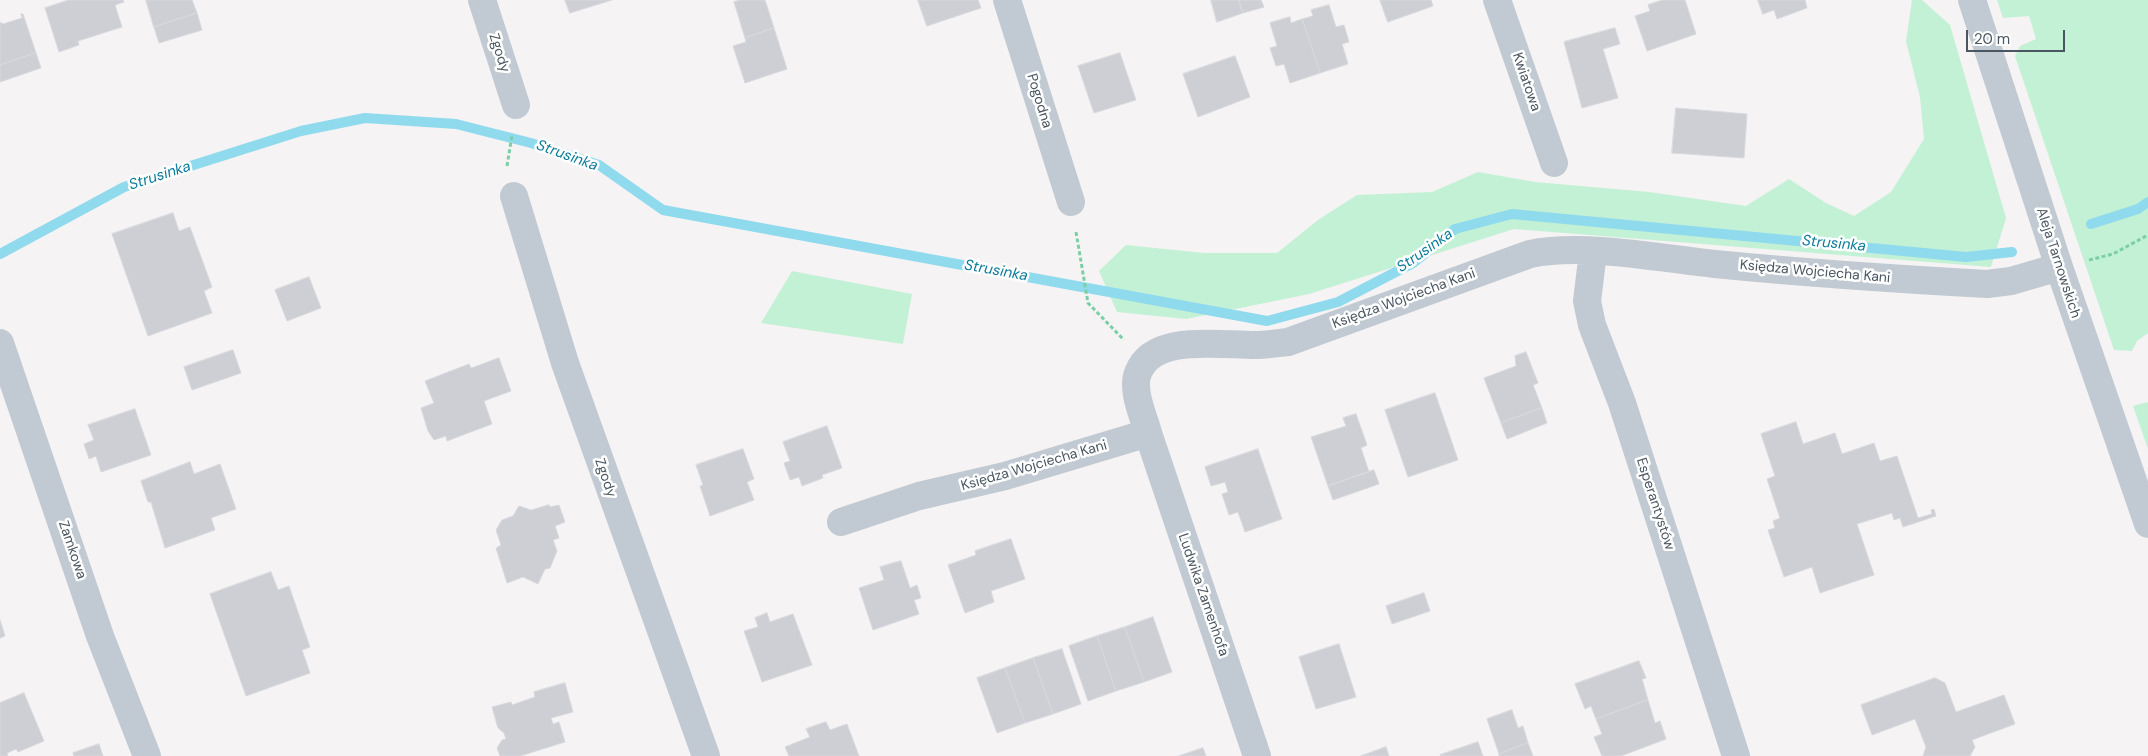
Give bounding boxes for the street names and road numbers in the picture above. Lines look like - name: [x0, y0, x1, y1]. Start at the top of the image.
- street label: Zgody: [485, 31, 513, 75]
- street label: Kwiatowa: [1508, 51, 1544, 113]
- street label: Pogodna: [1023, 72, 1055, 130]
- street label: Aleja Tarnowskich: [2032, 206, 2084, 320]
- street label: Księdza Wojciecha Kani: [1739, 257, 1891, 287]
- street label: Księdza Wojciecha Kani: [1330, 265, 1478, 333]
- street label: Księdza Wojciecha Kani: [959, 437, 1109, 495]
- street label: Zgody: [591, 456, 619, 500]
- street label: Esperantystów: [1632, 456, 1678, 552]
- street label: Zamkowa: [54, 519, 90, 581]
- street label: Ludwika Zamenhofa: [1174, 531, 1232, 659]

